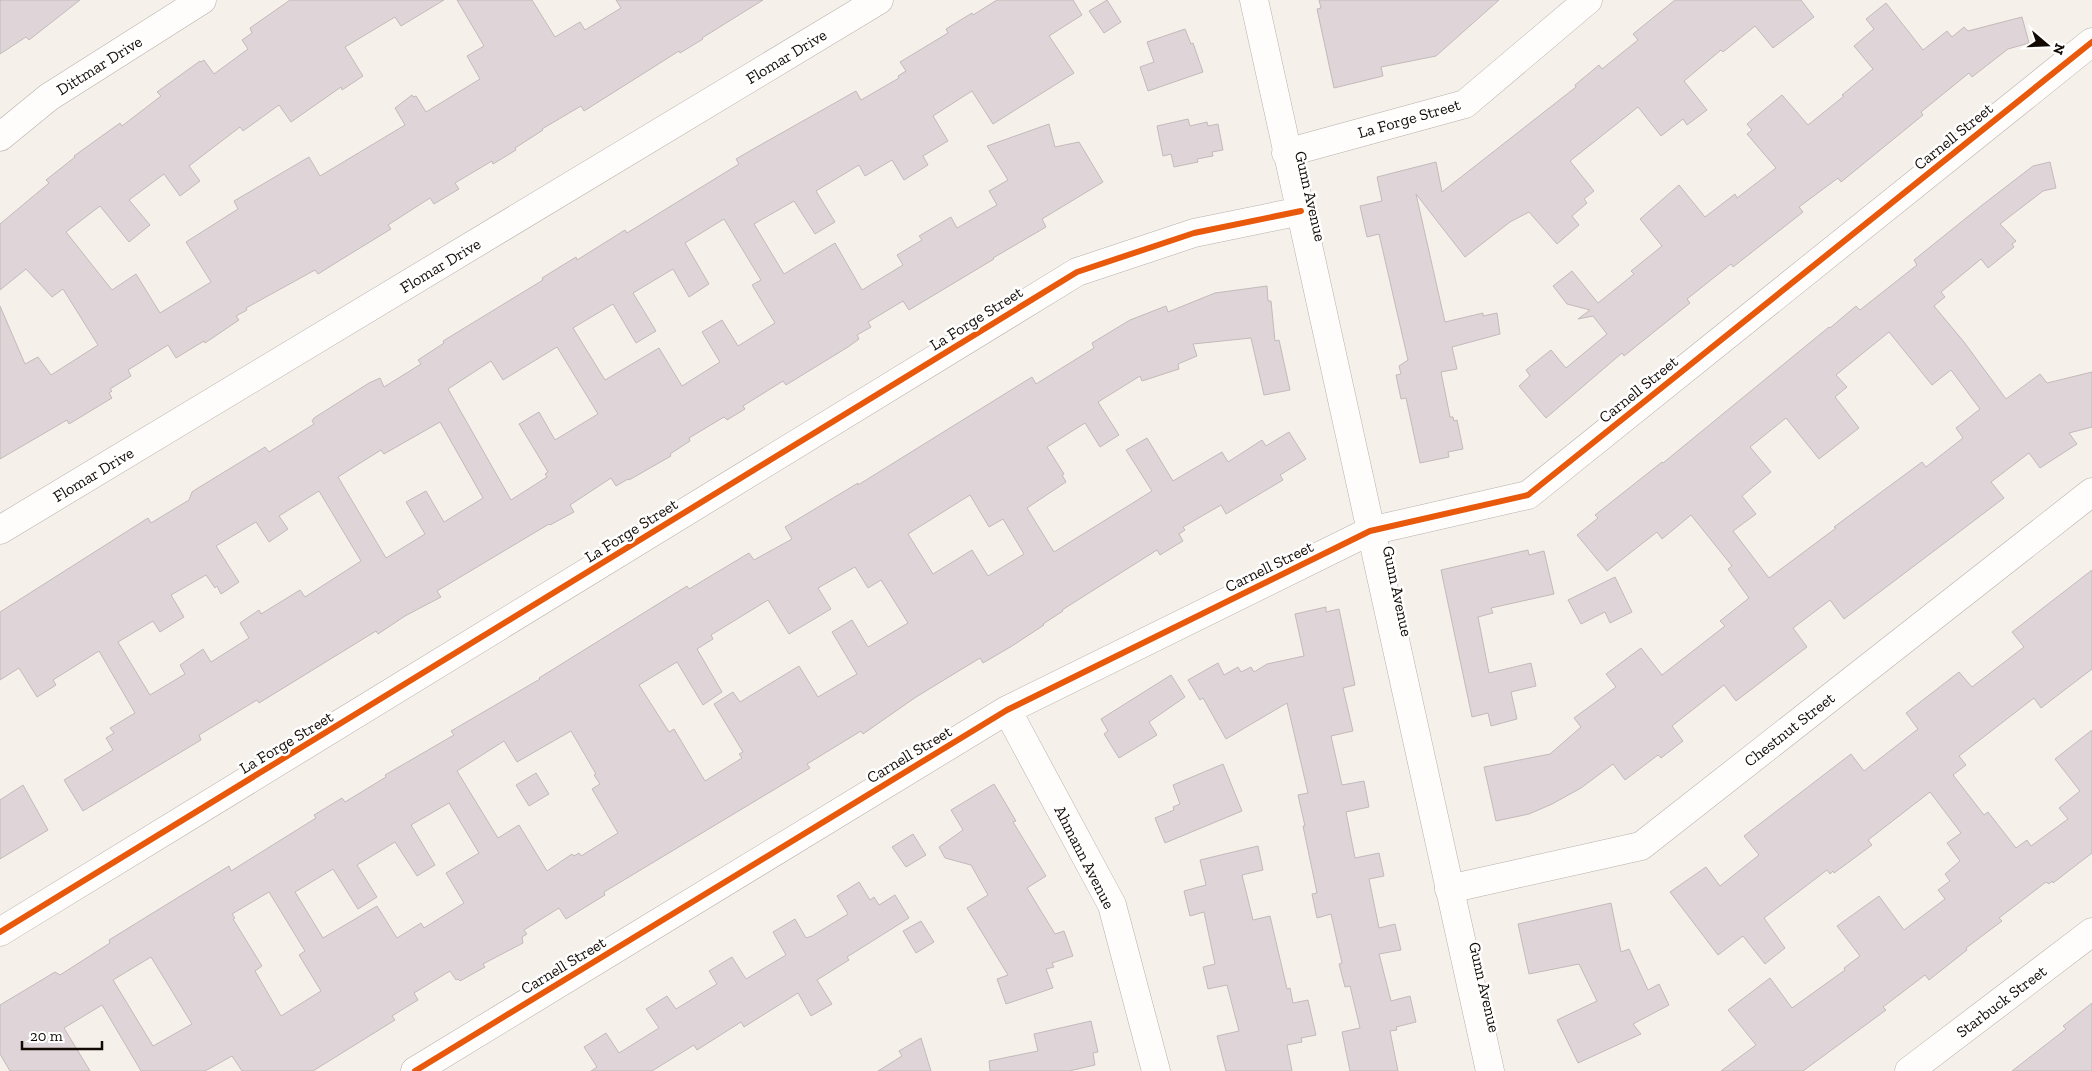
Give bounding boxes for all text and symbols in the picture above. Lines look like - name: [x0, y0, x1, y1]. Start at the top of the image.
- north arrow: [2022, 20, 2072, 70]
- street label: Flomar Drive: [742, 25, 830, 88]
- street label: Dittmar Drive: [53, 32, 145, 99]
- text: N: [2049, 41, 2069, 57]
- street label: La Forge Street: [1356, 95, 1463, 142]
- street label: Carnell Street: [1910, 99, 1997, 174]
- street label: Gunn Avenue: [1291, 149, 1330, 243]
- street label: Flomar Drive: [396, 234, 484, 297]
- street label: La Forge Street: [926, 282, 1026, 354]
- street label: Carnell Street: [1595, 352, 1682, 427]
- street label: Flomar Drive: [49, 443, 137, 506]
- street label: La Forge Street: [581, 494, 681, 566]
- street label: Carnell Street: [1222, 537, 1316, 596]
- street label: Gunn Avenue: [1379, 544, 1416, 638]
- street label: Chestnut Street: [1740, 688, 1838, 771]
- street label: La Forge Street: [236, 707, 337, 778]
- street label: Carnell Street: [863, 722, 955, 787]
- street label: Ahmann Avenue: [1050, 803, 1119, 912]
- street label: Carnell Street: [517, 933, 609, 998]
- street label: Gunn Avenue: [1465, 940, 1504, 1034]
- street label: Starbuck Street: [1952, 961, 2050, 1041]
- scale bar: [22, 1018, 102, 1050]
- text: 20 m: [30, 1027, 63, 1045]

